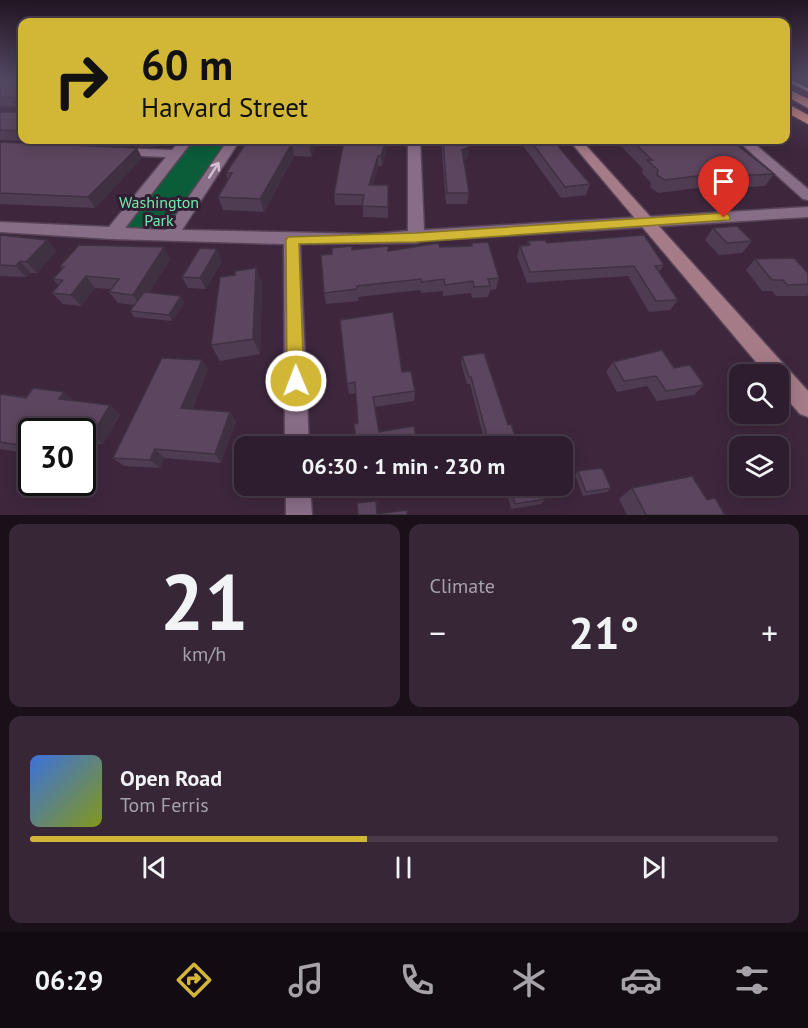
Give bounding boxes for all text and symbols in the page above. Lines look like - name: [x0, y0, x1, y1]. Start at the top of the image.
- text: 60 m: [141, 37, 233, 92]
- icon: right: [42, 42, 120, 120]
- text: Harvard Street: [141, 90, 308, 124]
- pin: [698, 156, 749, 218]
- one-way arrow: [208, 163, 220, 179]
- icon: arrive: [707, 165, 740, 198]
- park label: Washington Park: [119, 192, 199, 230]
- position arrow: [264, 349, 328, 413]
- map controls: [729, 364, 789, 496]
- button: search: [729, 364, 789, 424]
- speed limit sign: 30: [18, 418, 96, 496]
- button: layers: [729, 436, 789, 496]
- text: 06:30 · 1 min · 230 m: [302, 452, 505, 480]
- text: 21: [160, 551, 248, 652]
- text: Climate: [430, 573, 495, 599]
- text: 21°: [568, 603, 639, 661]
- text: −: [430, 611, 446, 654]
- text: +: [761, 611, 778, 654]
- text: km/h: [182, 641, 226, 667]
- text: Open Road: [120, 764, 222, 792]
- text: Tom Ferris: [120, 792, 209, 818]
- icon: previous: [138, 851, 171, 884]
- icon: pause: [387, 851, 420, 884]
- icon: next: [637, 851, 670, 884]
- icon: directions: [173, 959, 215, 1001]
- icon: music: [285, 959, 327, 1001]
- icon: phone: [396, 959, 438, 1001]
- icon: climate: [508, 959, 550, 1001]
- icon: car: [620, 959, 662, 1001]
- icon: filters: [731, 959, 773, 1001]
- text: 06:29: [35, 963, 103, 997]

